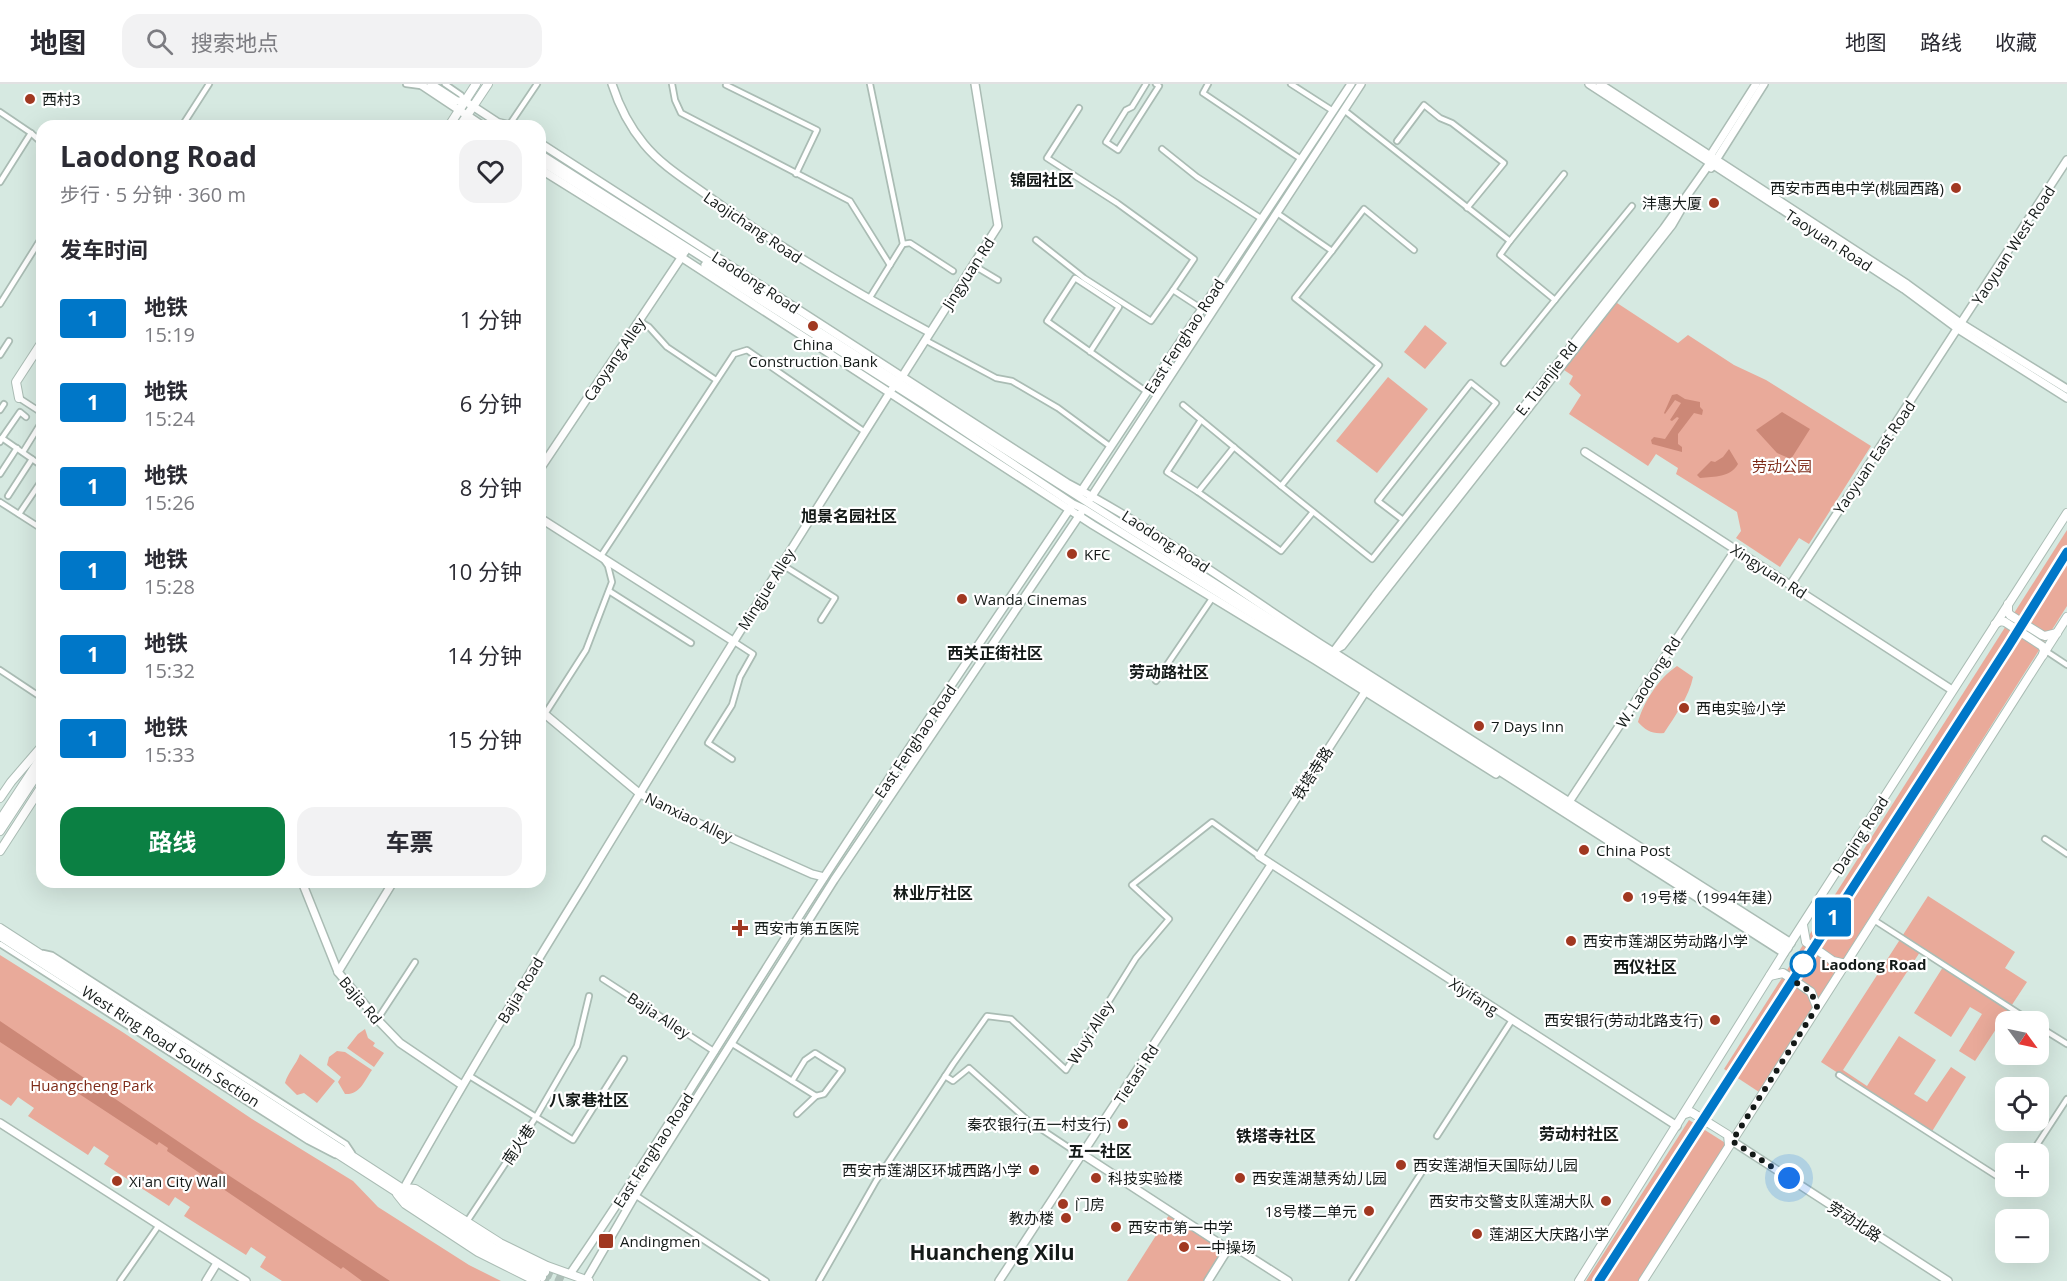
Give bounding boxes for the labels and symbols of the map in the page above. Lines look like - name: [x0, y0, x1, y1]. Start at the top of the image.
- place label: 西村3: [42, 89, 81, 109]
- marker: 西村3: [23, 92, 37, 106]
- district label: 锦园社区: [1010, 169, 1074, 191]
- place label: 西安市西电中学(桃园西路): [1770, 178, 1944, 198]
- marker: 西安市西电中学(桃园西路): [1949, 181, 1963, 195]
- street label: Yaoyuan West Road: [1967, 182, 2059, 308]
- street label: Laojichang Road: [700, 187, 806, 267]
- place label: 沣惠大厦: [1642, 193, 1702, 213]
- marker: 沣惠大厦: [1707, 196, 1721, 210]
- street label: Taoyuan Road: [1782, 205, 1876, 275]
- street label: Jingyuan Rd: [936, 233, 999, 314]
- street label: Laodong Road: [708, 246, 804, 318]
- street label: East Fenghao Road: [1139, 275, 1229, 397]
- street label: Caoyang Alley: [579, 313, 650, 405]
- marker: China Construction Bank: [806, 319, 820, 333]
- place label: China Construction Bank: [748, 334, 878, 371]
- street label: E. Tuanjie Rd: [1511, 337, 1581, 419]
- street label: Yaoyuan East Road: [1829, 396, 1919, 518]
- park label: 劳动公园: [1752, 456, 1812, 476]
- district label: 旭景名园社区: [801, 505, 897, 527]
- street label: Laodong Road: [1118, 505, 1214, 577]
- street label: Xingyuan Rd: [1727, 539, 1811, 603]
- street label: Mingjue Alley: [733, 544, 799, 634]
- place label: KFC: [1084, 544, 1110, 564]
- marker: KFC: [1065, 547, 1079, 561]
- place label: Wanda Cinemas: [974, 589, 1087, 609]
- marker: Wanda Cinemas: [955, 592, 969, 606]
- street label: W. Laodong Rd: [1611, 633, 1685, 731]
- district label: 西关正街社区: [947, 642, 1043, 664]
- district label: 劳动路社区: [1129, 661, 1209, 683]
- street label: East Fenghao Road: [870, 680, 960, 802]
- place label: 西电实验小学: [1696, 698, 1786, 718]
- marker: 西电实验小学: [1677, 701, 1691, 715]
- place label: 7 Days Inn: [1491, 716, 1564, 736]
- marker: 7 Days Inn: [1472, 719, 1486, 733]
- street label: 铁塔寺路: [1287, 742, 1337, 804]
- street label: Nanxiao Alley: [642, 787, 736, 847]
- street label: Daqing Road: [1827, 792, 1893, 878]
- place label: China Post: [1596, 840, 1670, 860]
- marker: China Post: [1577, 843, 1591, 857]
- district label: 林业厅社区: [893, 882, 973, 904]
- place label: 19号楼（1994年建）: [1640, 887, 1781, 907]
- marker: 19号楼（1994年建）: [1621, 890, 1635, 904]
- line badge: 1: [1814, 898, 1852, 936]
- place label: 西安市第五医院: [754, 918, 859, 938]
- marker: 西安市第五医院: [731, 919, 749, 937]
- place label: 西安市莲湖区劳动路小学: [1583, 931, 1748, 951]
- marker: 西安市莲湖区劳动路小学: [1564, 934, 1578, 948]
- marker: Laodong Road: [1790, 951, 1816, 977]
- street label: Bajia Road: [492, 953, 548, 1027]
- place label: Laodong Road: [1821, 954, 1927, 974]
- district label: 西仪社区: [1613, 956, 1677, 978]
- street label: Bajia Rd: [335, 972, 387, 1028]
- street label: Xiyifang: [1446, 973, 1502, 1019]
- street label: West Ring Road South Section: [78, 981, 264, 1111]
- street label: Bajia Alley: [624, 987, 695, 1043]
- street label: Wuyi Alley: [1063, 996, 1118, 1068]
- place label: 西安银行(劳动北路支行): [1544, 1010, 1703, 1030]
- north arrow: [1995, 1011, 2049, 1065]
- marker: 西安银行(劳动北路支行): [1708, 1013, 1722, 1027]
- street label: Tietasi Rd: [1109, 1040, 1163, 1108]
- park label: Huangcheng Park: [30, 1075, 154, 1095]
- district label: 八家巷社区: [549, 1089, 629, 1111]
- street label: East Fenghao Road: [608, 1089, 698, 1211]
- place label: 秦农银行(五一村支行): [967, 1114, 1111, 1134]
- marker: 秦农银行(五一村支行): [1116, 1117, 1130, 1131]
- street label: 南火巷: [497, 1120, 539, 1168]
- district label: 劳动村社区: [1539, 1123, 1619, 1145]
- district label: 铁塔寺社区: [1236, 1125, 1316, 1147]
- district label: 五一社区: [1068, 1140, 1132, 1162]
- place label: 西安莲湖恒天国际幼儿园: [1413, 1155, 1578, 1175]
- marker: 西安莲湖恒天国际幼儿园: [1394, 1158, 1408, 1172]
- place label: 西安市莲湖区环城西路小学: [842, 1160, 1022, 1180]
- marker: 西安市莲湖区环城西路小学: [1027, 1163, 1041, 1177]
- your location: [1774, 1163, 1804, 1193]
- place label: 科技实验楼: [1108, 1168, 1183, 1188]
- place label: 西安莲湖慧秀幼儿园: [1252, 1168, 1387, 1188]
- place label: Xi'an City Wall: [129, 1171, 226, 1191]
- marker: 科技实验楼: [1089, 1171, 1103, 1185]
- marker: 西安莲湖慧秀幼儿园: [1233, 1171, 1247, 1185]
- marker: Xi'an City Wall: [110, 1174, 124, 1188]
- place label: 西安市交警支队莲湖大队: [1429, 1191, 1594, 1211]
- place label: 门房: [1075, 1194, 1105, 1214]
- marker: 西安市交警支队莲湖大队: [1599, 1194, 1613, 1208]
- street label: 劳动北路: [1824, 1196, 1886, 1246]
- marker: 门房: [1056, 1197, 1070, 1211]
- place label: 18号楼二单元: [1265, 1201, 1357, 1221]
- marker: 18号楼二单元: [1362, 1204, 1376, 1218]
- place label: 教办楼: [1009, 1208, 1054, 1228]
- marker: 教办楼: [1059, 1211, 1073, 1225]
- place label: 西安市第一中学: [1128, 1217, 1233, 1237]
- marker: 西安市第一中学: [1109, 1220, 1123, 1234]
- place label: 莲湖区大庆路小学: [1489, 1224, 1609, 1244]
- marker: 莲湖区大庆路小学: [1470, 1227, 1484, 1241]
- place label: Andingmen: [620, 1231, 701, 1251]
- marker: Andingmen: [597, 1232, 615, 1250]
- place label: 一中操场: [1196, 1237, 1256, 1257]
- district label: Huancheng Xilu: [909, 1238, 1075, 1266]
- marker: 一中操场: [1177, 1240, 1191, 1254]

